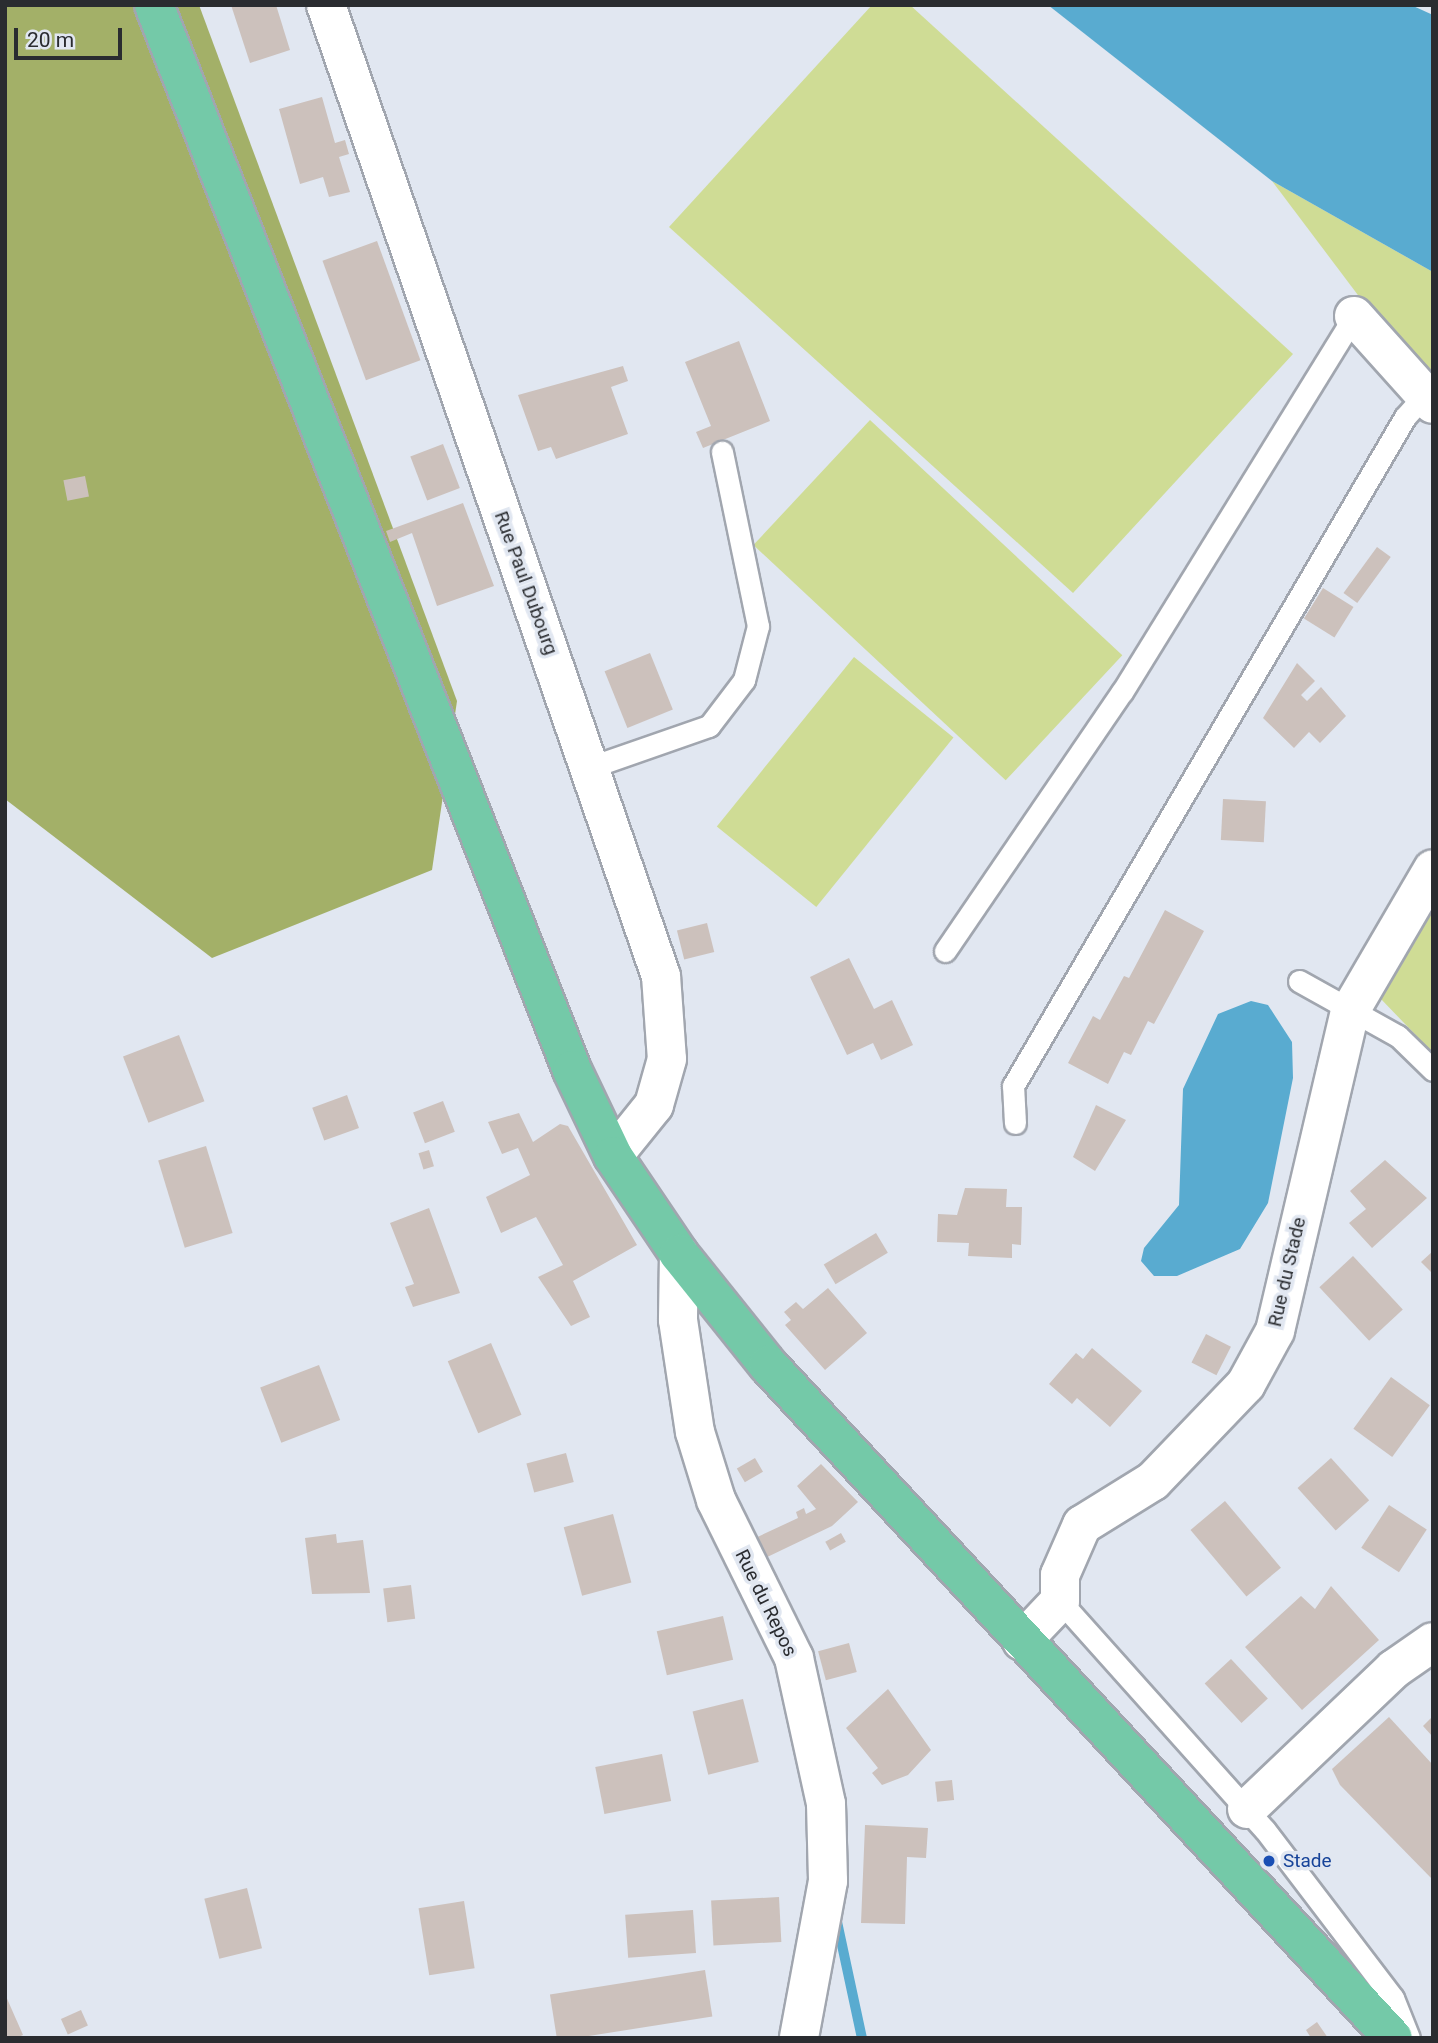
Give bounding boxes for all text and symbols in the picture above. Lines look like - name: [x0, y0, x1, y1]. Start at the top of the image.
- scale bar: [18, 14, 126, 58]
- text: 20 m: [27, 28, 74, 52]
- street label: Rue Paul Dubourg: [489, 508, 563, 658]
- street label: Rue du Stade: [1263, 1215, 1311, 1329]
- street label: Rue du Repos: [730, 1546, 802, 1660]
- place label: Stade: [1283, 1850, 1332, 1872]
- marker: Stade: [1261, 1853, 1277, 1869]

